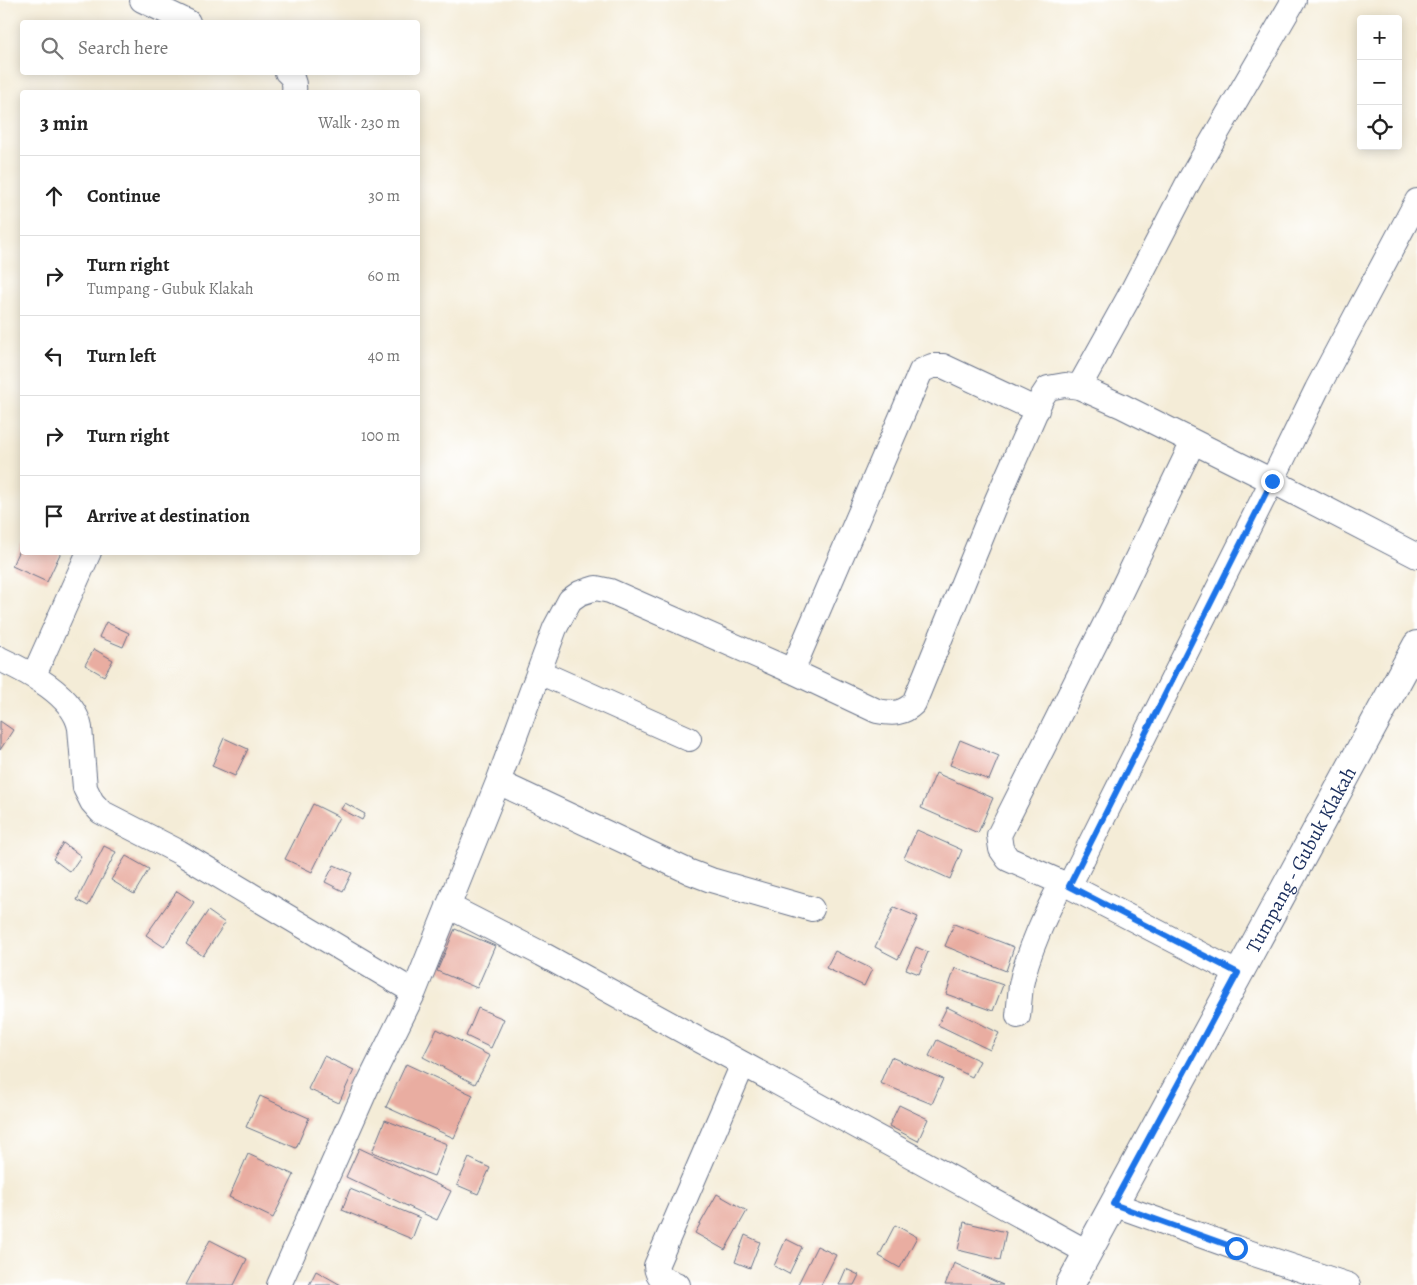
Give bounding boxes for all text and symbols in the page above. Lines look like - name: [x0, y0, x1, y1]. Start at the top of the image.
- map controls: [1357, 15, 1402, 150]
- button: +: [1357, 15, 1402, 60]
- search box: [20, 20, 420, 75]
- icon: search: [38, 34, 66, 62]
- text: Search here: [78, 35, 168, 61]
- button: −: [1357, 60, 1402, 105]
- button: locate: [1357, 105, 1402, 150]
- text: 3 min: [40, 109, 88, 137]
- text: Walk · 230 m: [318, 112, 400, 134]
- icon: ahead: [40, 182, 68, 210]
- text: Continue: [87, 183, 161, 209]
- text: 30 m: [368, 185, 400, 207]
- text: Turn right: [87, 252, 169, 278]
- icon: right: [40, 262, 68, 290]
- text: 60 m: [368, 265, 400, 287]
- text: Tumpang - Gubuk Klakah: [87, 278, 254, 300]
- icon: left: [40, 342, 68, 370]
- text: Turn left: [87, 343, 156, 369]
- text: 40 m: [368, 345, 400, 367]
- icon: right: [40, 422, 68, 450]
- text: Turn right: [87, 423, 169, 449]
- text: 100 m: [361, 425, 400, 447]
- route end: [1261, 470, 1284, 493]
- icon: arrive: [40, 502, 68, 530]
- text: Arrive at destination: [87, 503, 250, 529]
- street label: Tumpang - Gubuk Klakah: [1240, 761, 1363, 958]
- route start: [1225, 1237, 1248, 1260]

